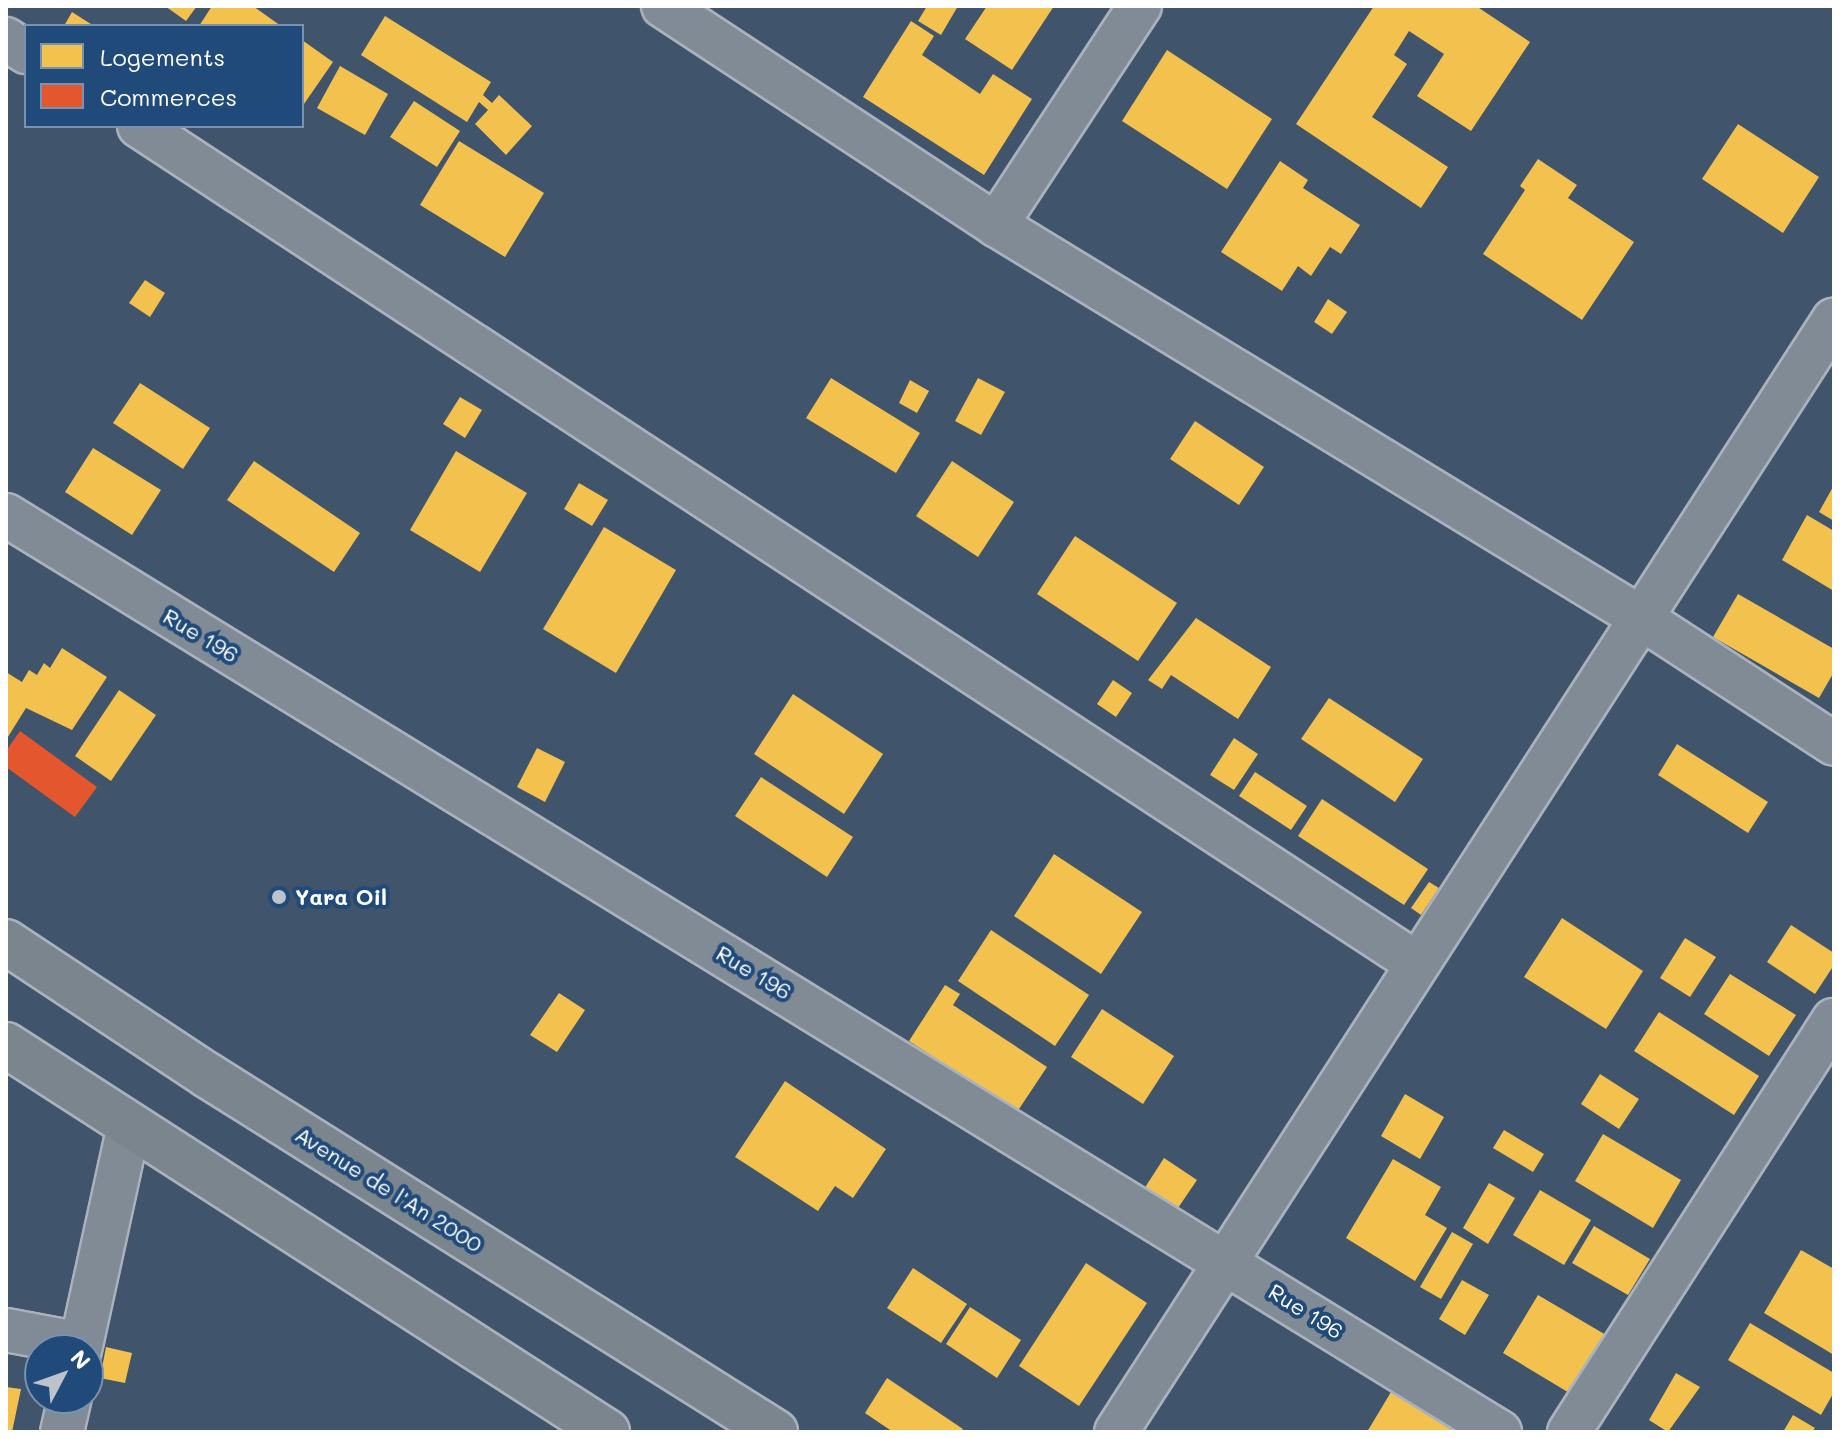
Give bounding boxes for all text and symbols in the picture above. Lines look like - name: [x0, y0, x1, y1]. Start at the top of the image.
- legend: [24, 24, 304, 128]
- text: Logements: [100, 41, 225, 72]
- text: Commerces: [100, 81, 237, 112]
- street label: Rue 196: [159, 602, 243, 668]
- place label: Yara Oil: [295, 884, 387, 910]
- marker: Yara Oil: [270, 888, 288, 906]
- street label: Rue 196: [712, 939, 796, 1005]
- street label: Avenue de l'An 2000: [291, 1121, 487, 1257]
- street label: Rue 196: [1264, 1278, 1348, 1344]
- north arrow: [24, 1334, 104, 1414]
- text: N: [65, 1343, 97, 1375]

